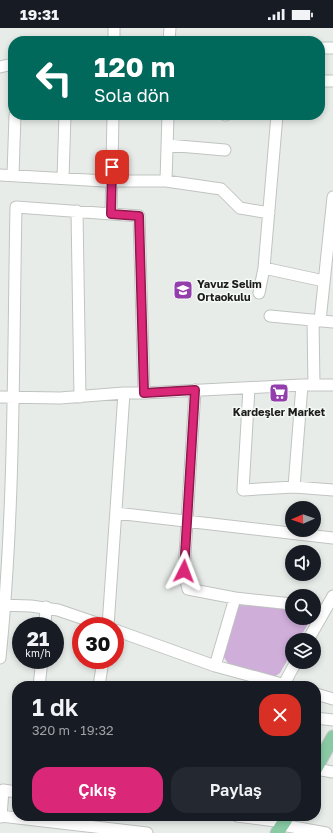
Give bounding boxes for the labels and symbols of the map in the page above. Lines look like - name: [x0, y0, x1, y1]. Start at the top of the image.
- pin: [95, 150, 129, 184]
- place label: Yavuz Selim Ortaokulu: [197, 277, 262, 303]
- school or university icon: Yavuz Selim Ortaokulu: [172, 279, 194, 301]
- supermarket icon: Kardeşler Market: [268, 382, 290, 404]
- place label: Kardeşler Market: [233, 405, 326, 418]
- north arrow: [285, 501, 321, 537]
- position arrow: [163, 550, 205, 592]
- speed limit sign: 30: [72, 617, 124, 669]

